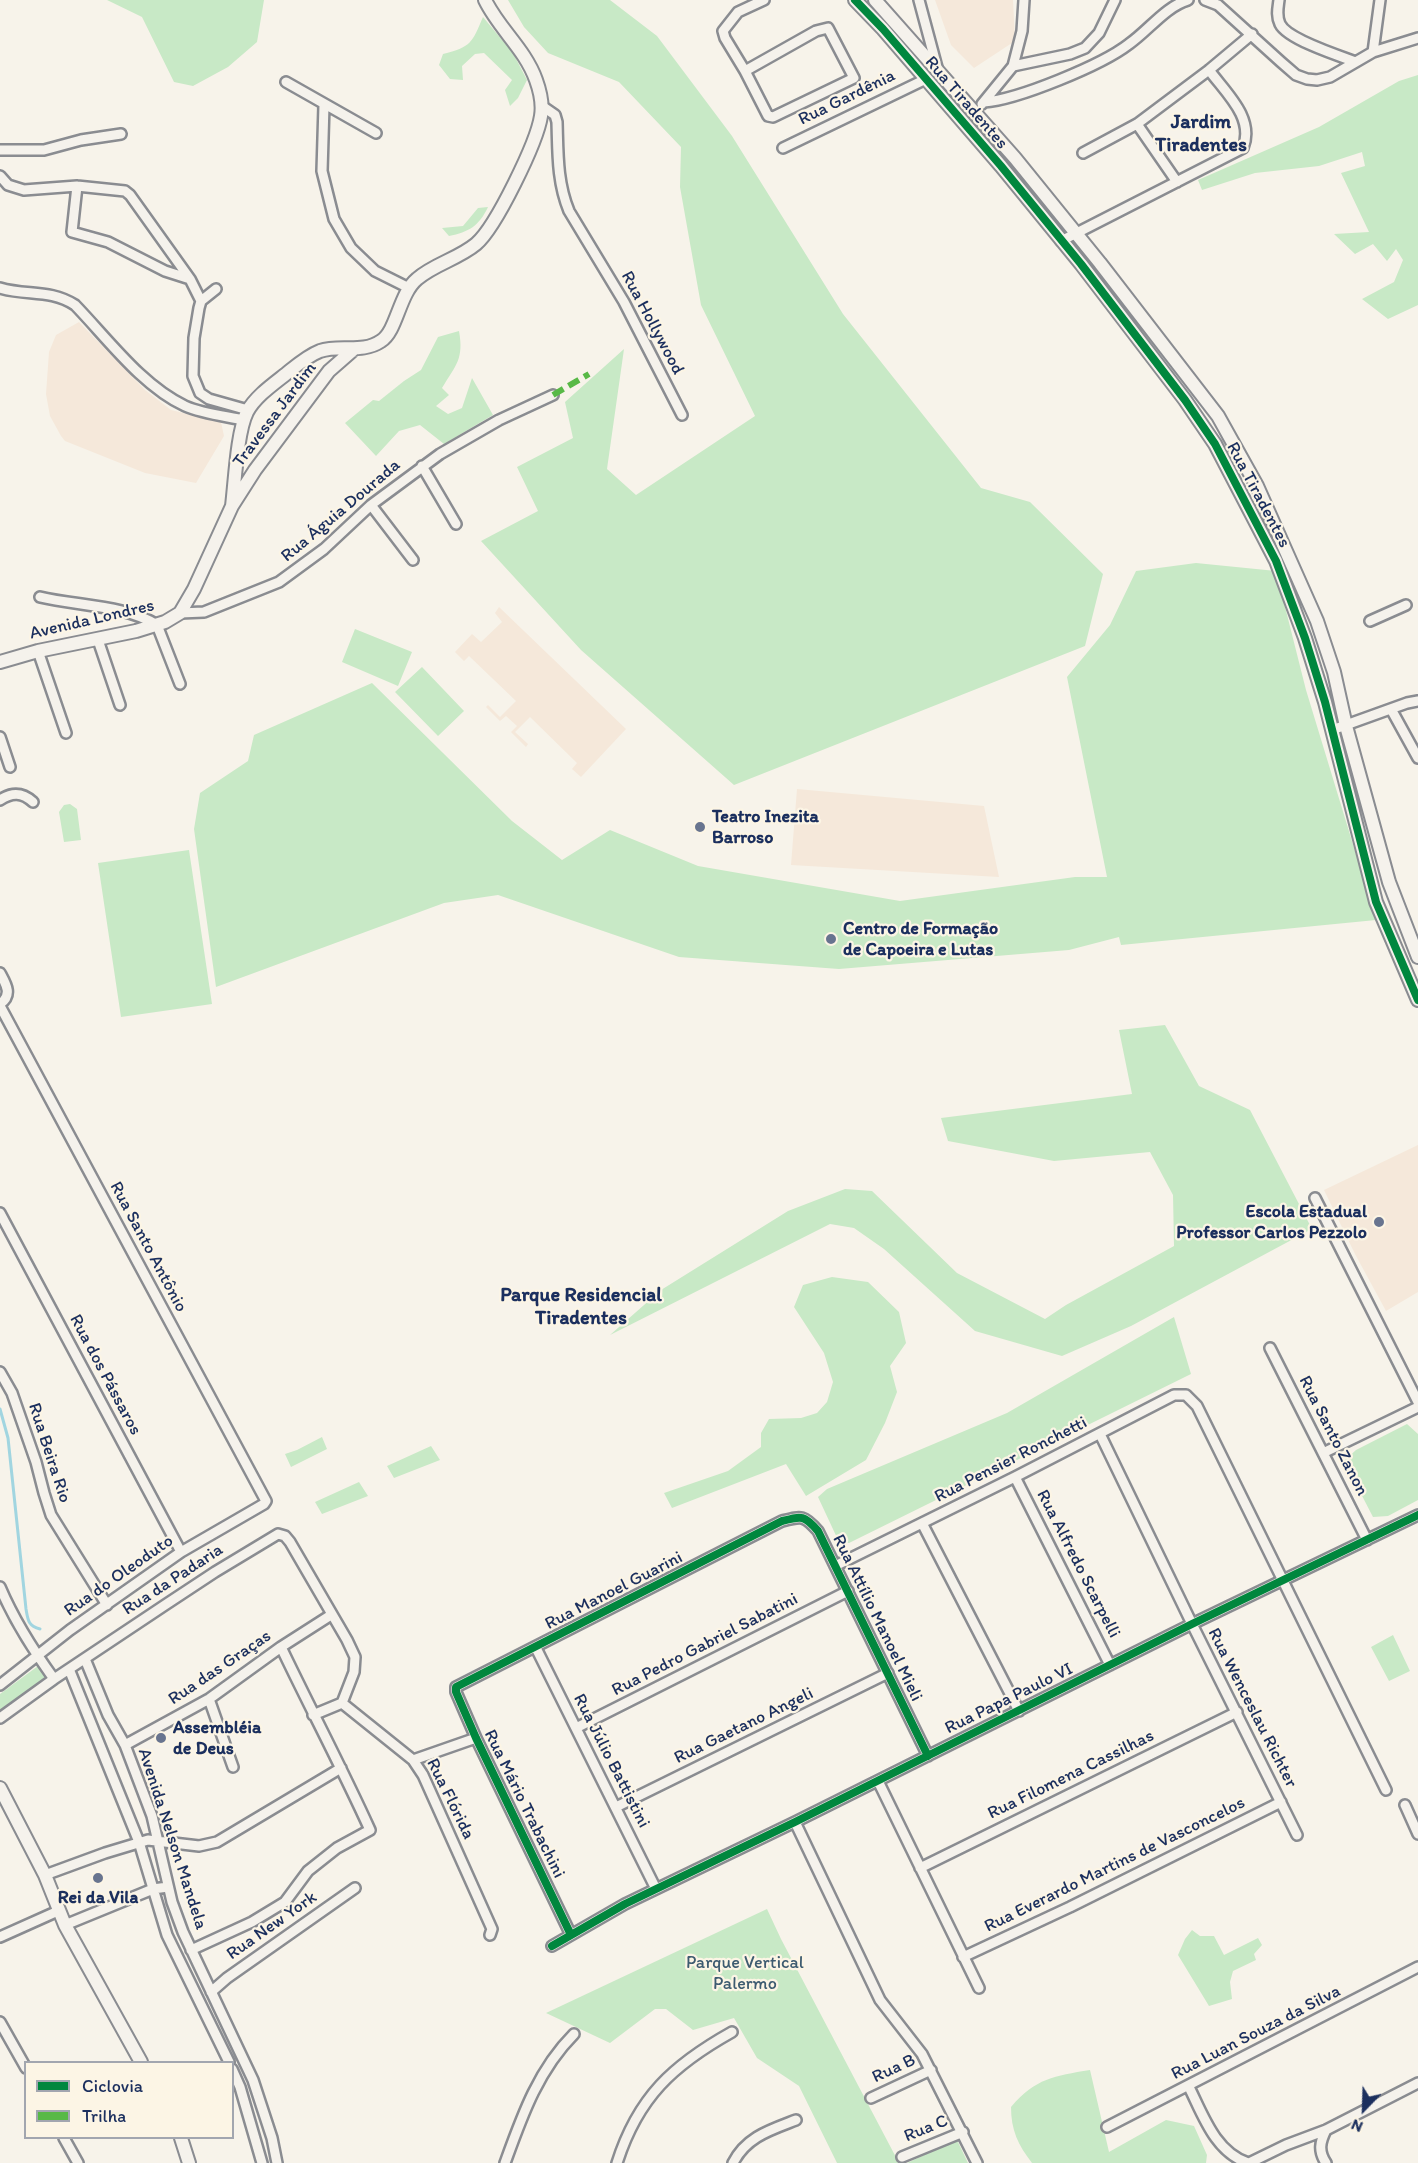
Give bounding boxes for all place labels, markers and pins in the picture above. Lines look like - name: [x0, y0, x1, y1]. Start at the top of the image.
- place label: Teatro Inezita Barroso: [712, 806, 819, 848]
- marker: Teatro Inezita Barroso: [693, 820, 707, 834]
- place label: Centro de Formação de Capoeira e Lutas: [843, 918, 998, 960]
- marker: Centro de Formação de Capoeira e Lutas: [824, 932, 838, 946]
- place label: Escola Estadual Professor Carlos Pezzolo: [1176, 1201, 1367, 1244]
- marker: Escola Estadual Professor Carlos Pezzolo: [1372, 1215, 1386, 1229]
- place label: Assembléia de Deus: [173, 1717, 261, 1760]
- marker: Assembléia de Deus: [154, 1731, 168, 1745]
- marker: Rei da Vila: [91, 1871, 105, 1885]
- place label: Rei da Vila: [58, 1887, 138, 1909]

